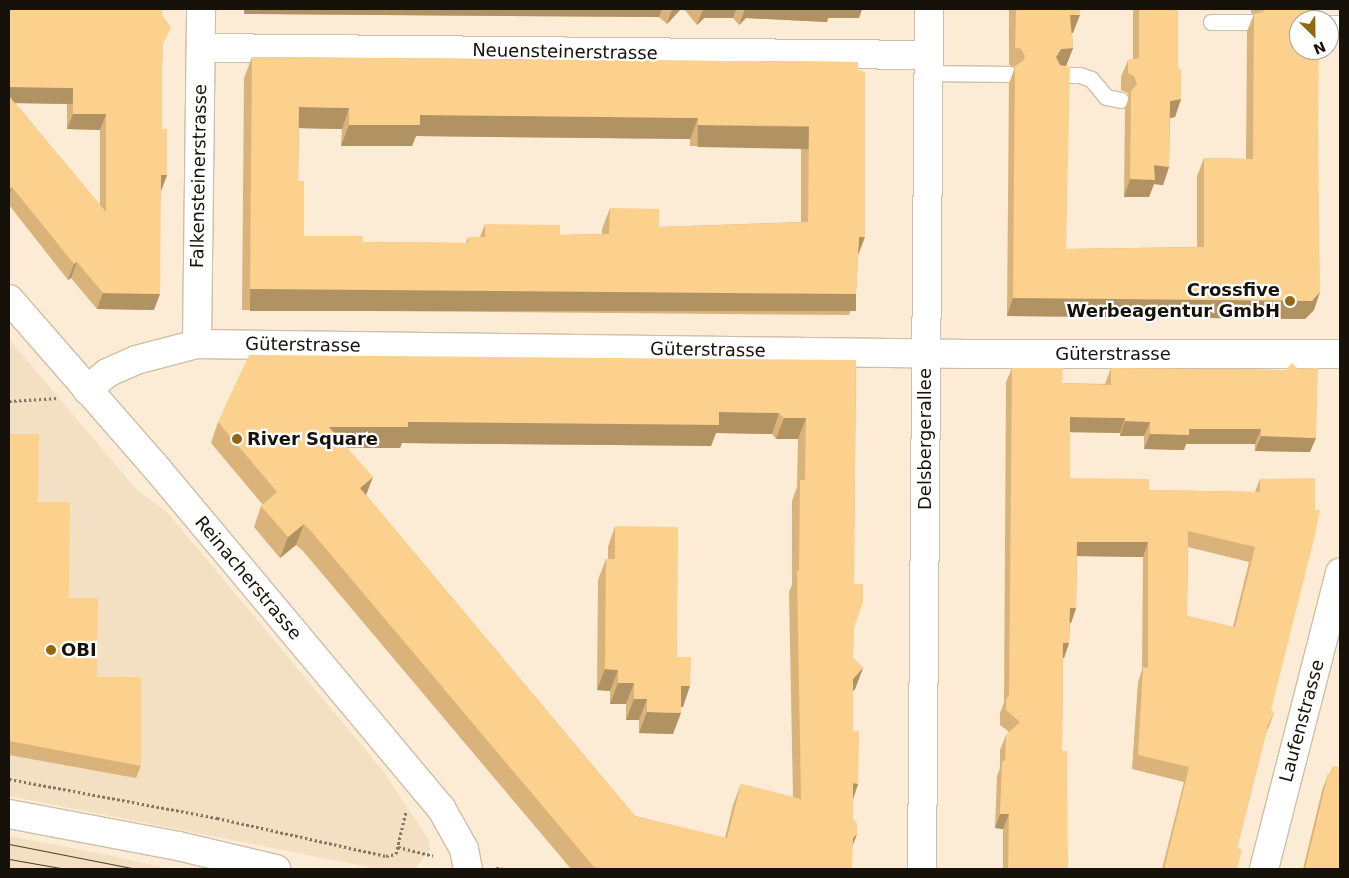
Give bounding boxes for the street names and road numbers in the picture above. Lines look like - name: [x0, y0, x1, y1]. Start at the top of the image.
- street label: Neuensteinerstrasse: [472, 40, 658, 64]
- street label: Falkensteinerstrasse: [187, 84, 211, 268]
- street label: Güterstrasse: [245, 333, 361, 357]
- street label: Güterstrasse: [650, 338, 766, 362]
- street label: Güterstrasse: [1055, 343, 1171, 365]
- street label: Delsbergerallee: [914, 368, 936, 510]
- street label: Reinacherstrasse: [190, 512, 306, 644]
- street label: Laufenstrasse: [1275, 657, 1329, 785]

